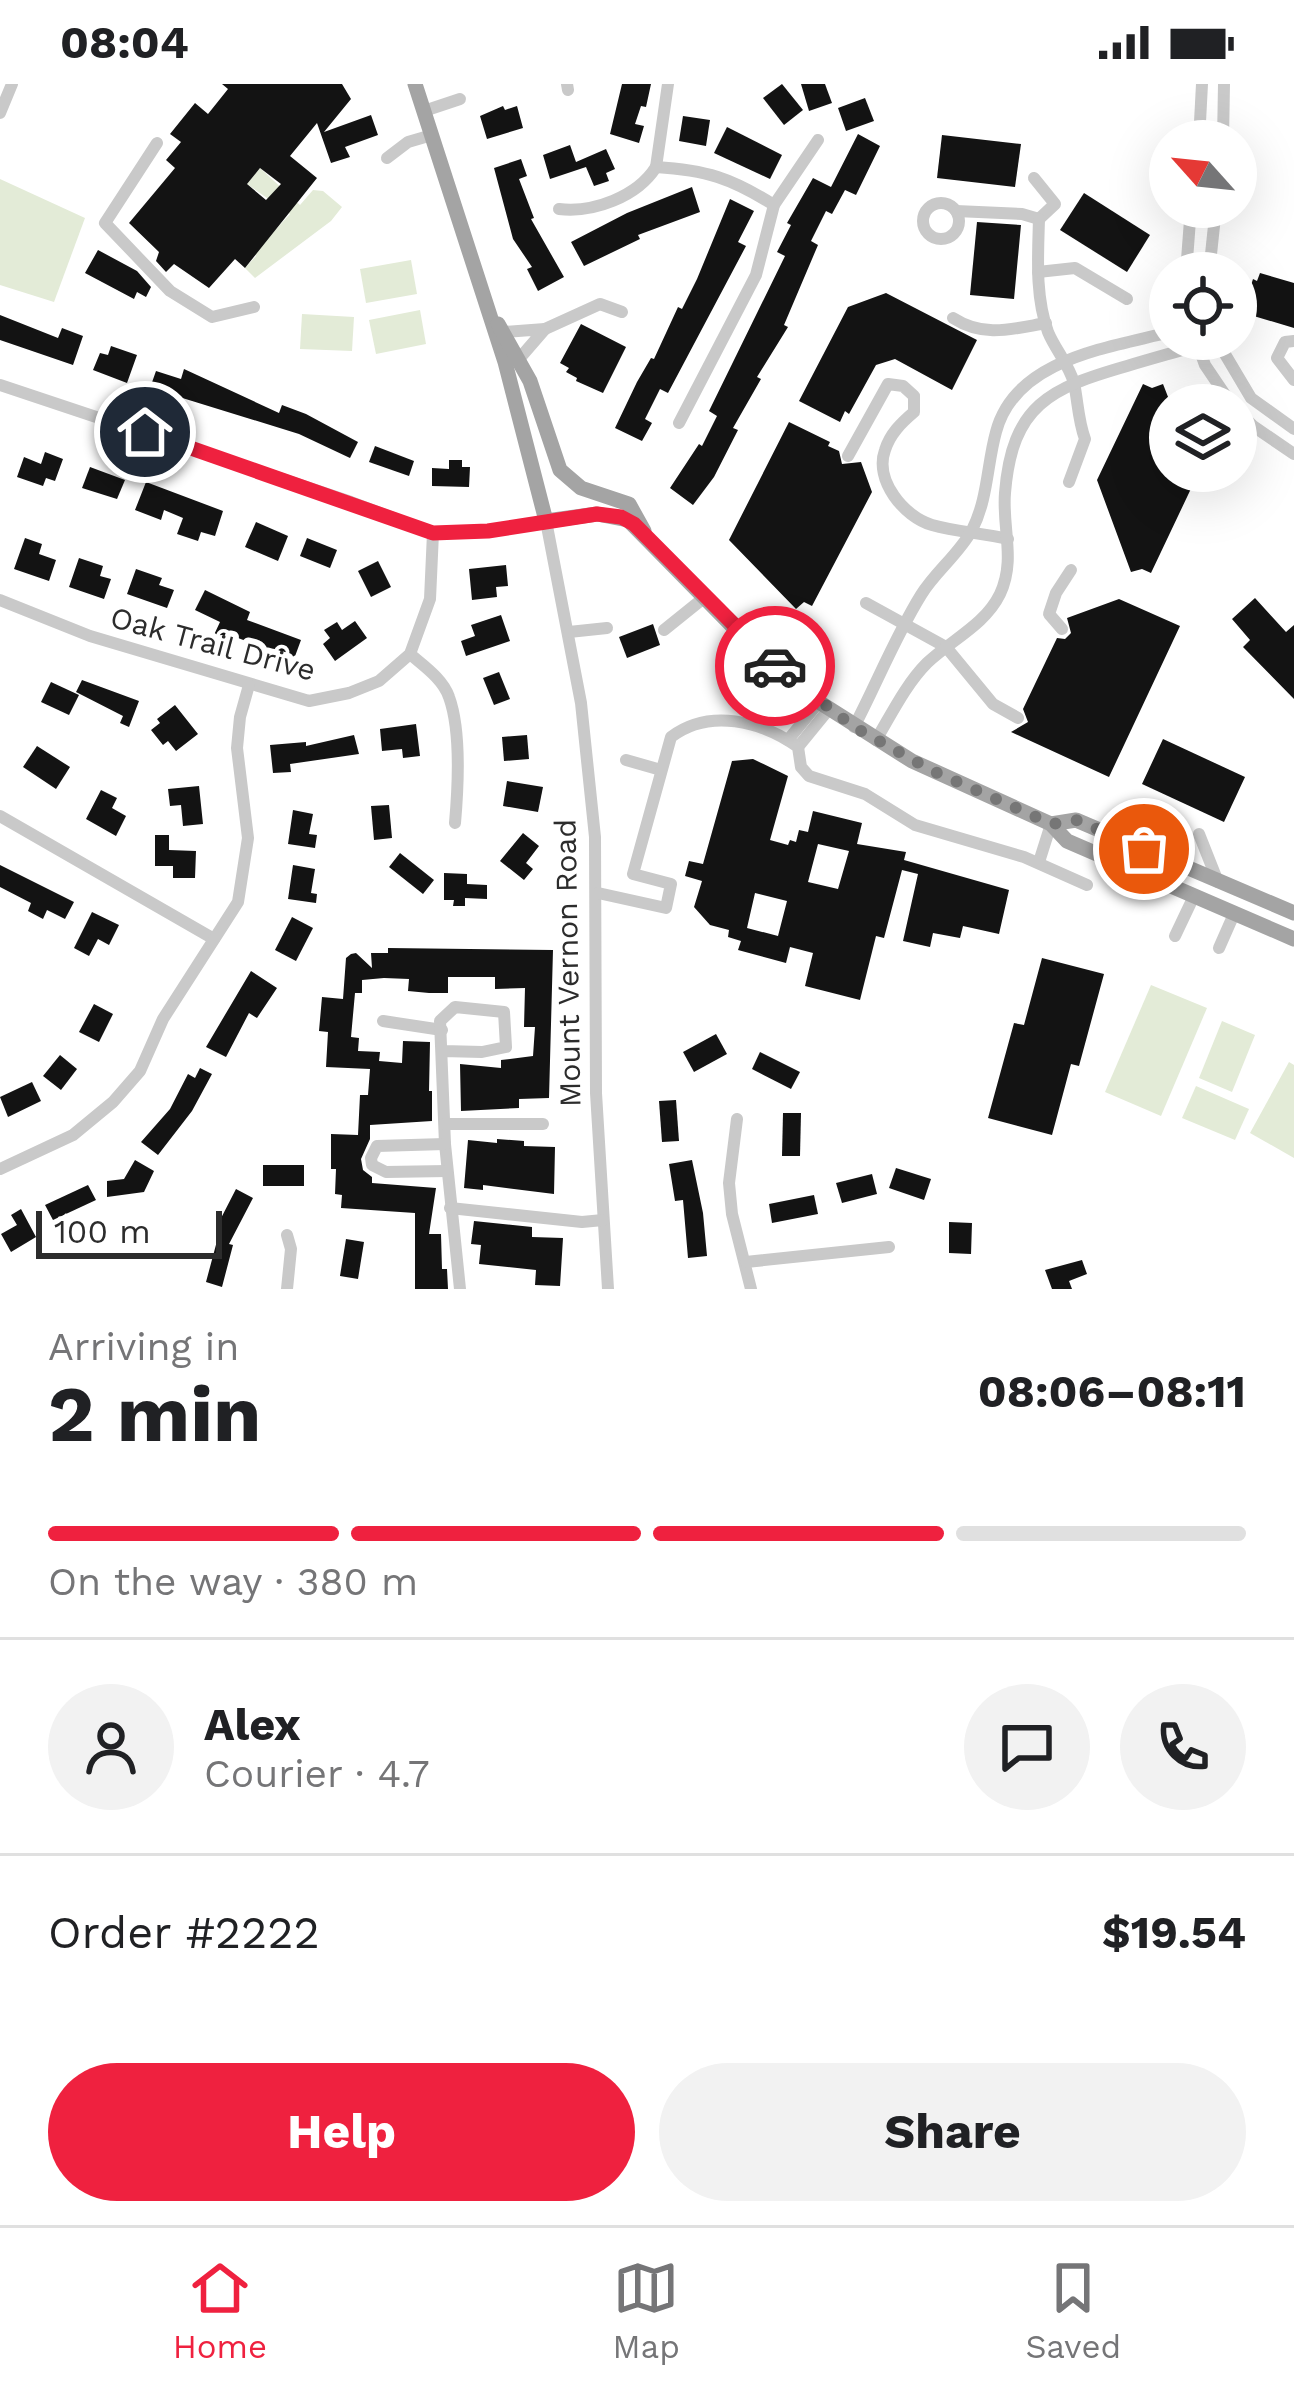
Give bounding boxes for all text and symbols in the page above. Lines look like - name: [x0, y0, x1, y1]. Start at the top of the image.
- text: 08:04: [60, 16, 189, 69]
- north arrow: [1149, 120, 1257, 228]
- map controls: [1149, 120, 1257, 492]
- button: locate: [1149, 252, 1257, 360]
- pin: [94, 381, 196, 483]
- button: layers: [1149, 384, 1257, 492]
- icon: home: [112, 399, 178, 465]
- street label: Oak Trail Drive: [107, 599, 320, 688]
- courier: [715, 606, 835, 726]
- icon: car: [742, 633, 808, 699]
- pin: [1093, 798, 1195, 900]
- icon: bag: [1111, 816, 1177, 882]
- street label: Mount Vernon Road: [547, 819, 588, 1107]
- scale bar: [36, 1205, 222, 1258]
- text: 100 m: [54, 1212, 151, 1251]
- text: Arriving in: [48, 1324, 239, 1369]
- text: 08:06–08:11: [978, 1365, 1246, 1418]
- text: 2 min: [48, 1368, 261, 1460]
- text: On the way · 380 m: [48, 1559, 418, 1604]
- button: person: [48, 1684, 174, 1810]
- button: chat: [964, 1684, 1090, 1810]
- button: phone: [1120, 1684, 1246, 1810]
- text: Alex: [204, 1698, 301, 1751]
- text: Courier · 4.7: [204, 1751, 430, 1796]
- text: Order #2222: [48, 1906, 320, 1959]
- text: $19.54: [1102, 1906, 1246, 1959]
- button: Help: [48, 2063, 635, 2201]
- button: Share: [659, 2063, 1246, 2201]
- tab: Home: [173, 2255, 267, 2366]
- tab: Map: [613, 2255, 680, 2366]
- tab: Saved: [1025, 2255, 1121, 2366]

